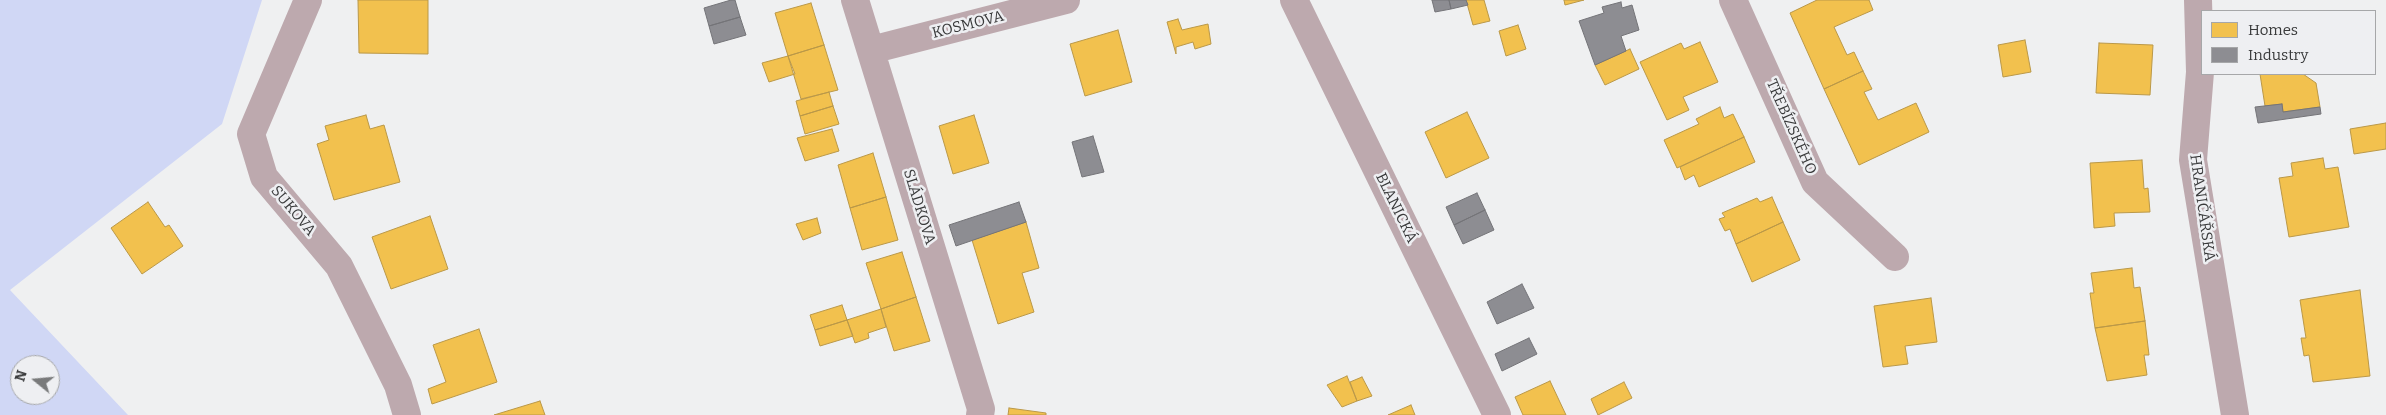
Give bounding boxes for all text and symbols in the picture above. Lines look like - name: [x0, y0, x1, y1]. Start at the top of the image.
- street label: KOSMOVA: [930, 7, 1006, 43]
- legend: [2201, 10, 2376, 75]
- text: Homes: [2248, 21, 2298, 39]
- text: Industry: [2248, 46, 2308, 64]
- street label: TŘEBÍZSKÉHO: [1762, 77, 1820, 177]
- street label: HRANIČÁŘSKÁ: [2186, 153, 2218, 263]
- street label: SLÁDKOVA: [899, 167, 939, 247]
- street label: BLANICKÁ: [1371, 170, 1421, 246]
- street label: SUKOVA: [267, 182, 319, 240]
- north arrow: [10, 355, 60, 405]
- text: N: [11, 368, 31, 383]

